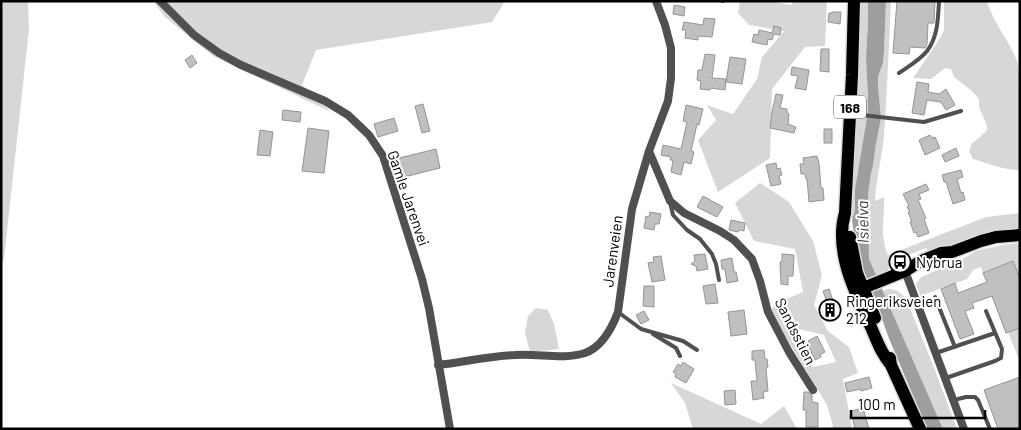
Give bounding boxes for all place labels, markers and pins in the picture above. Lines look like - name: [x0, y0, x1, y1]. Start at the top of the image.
- bus stop icon: Nybrua: [888, 250, 912, 274]
- place label: Nybrua: [916, 253, 962, 271]
- place label: Ringeriksveien 212: [846, 292, 941, 327]
- building icon: Ringeriksveien 212: [818, 298, 842, 322]

